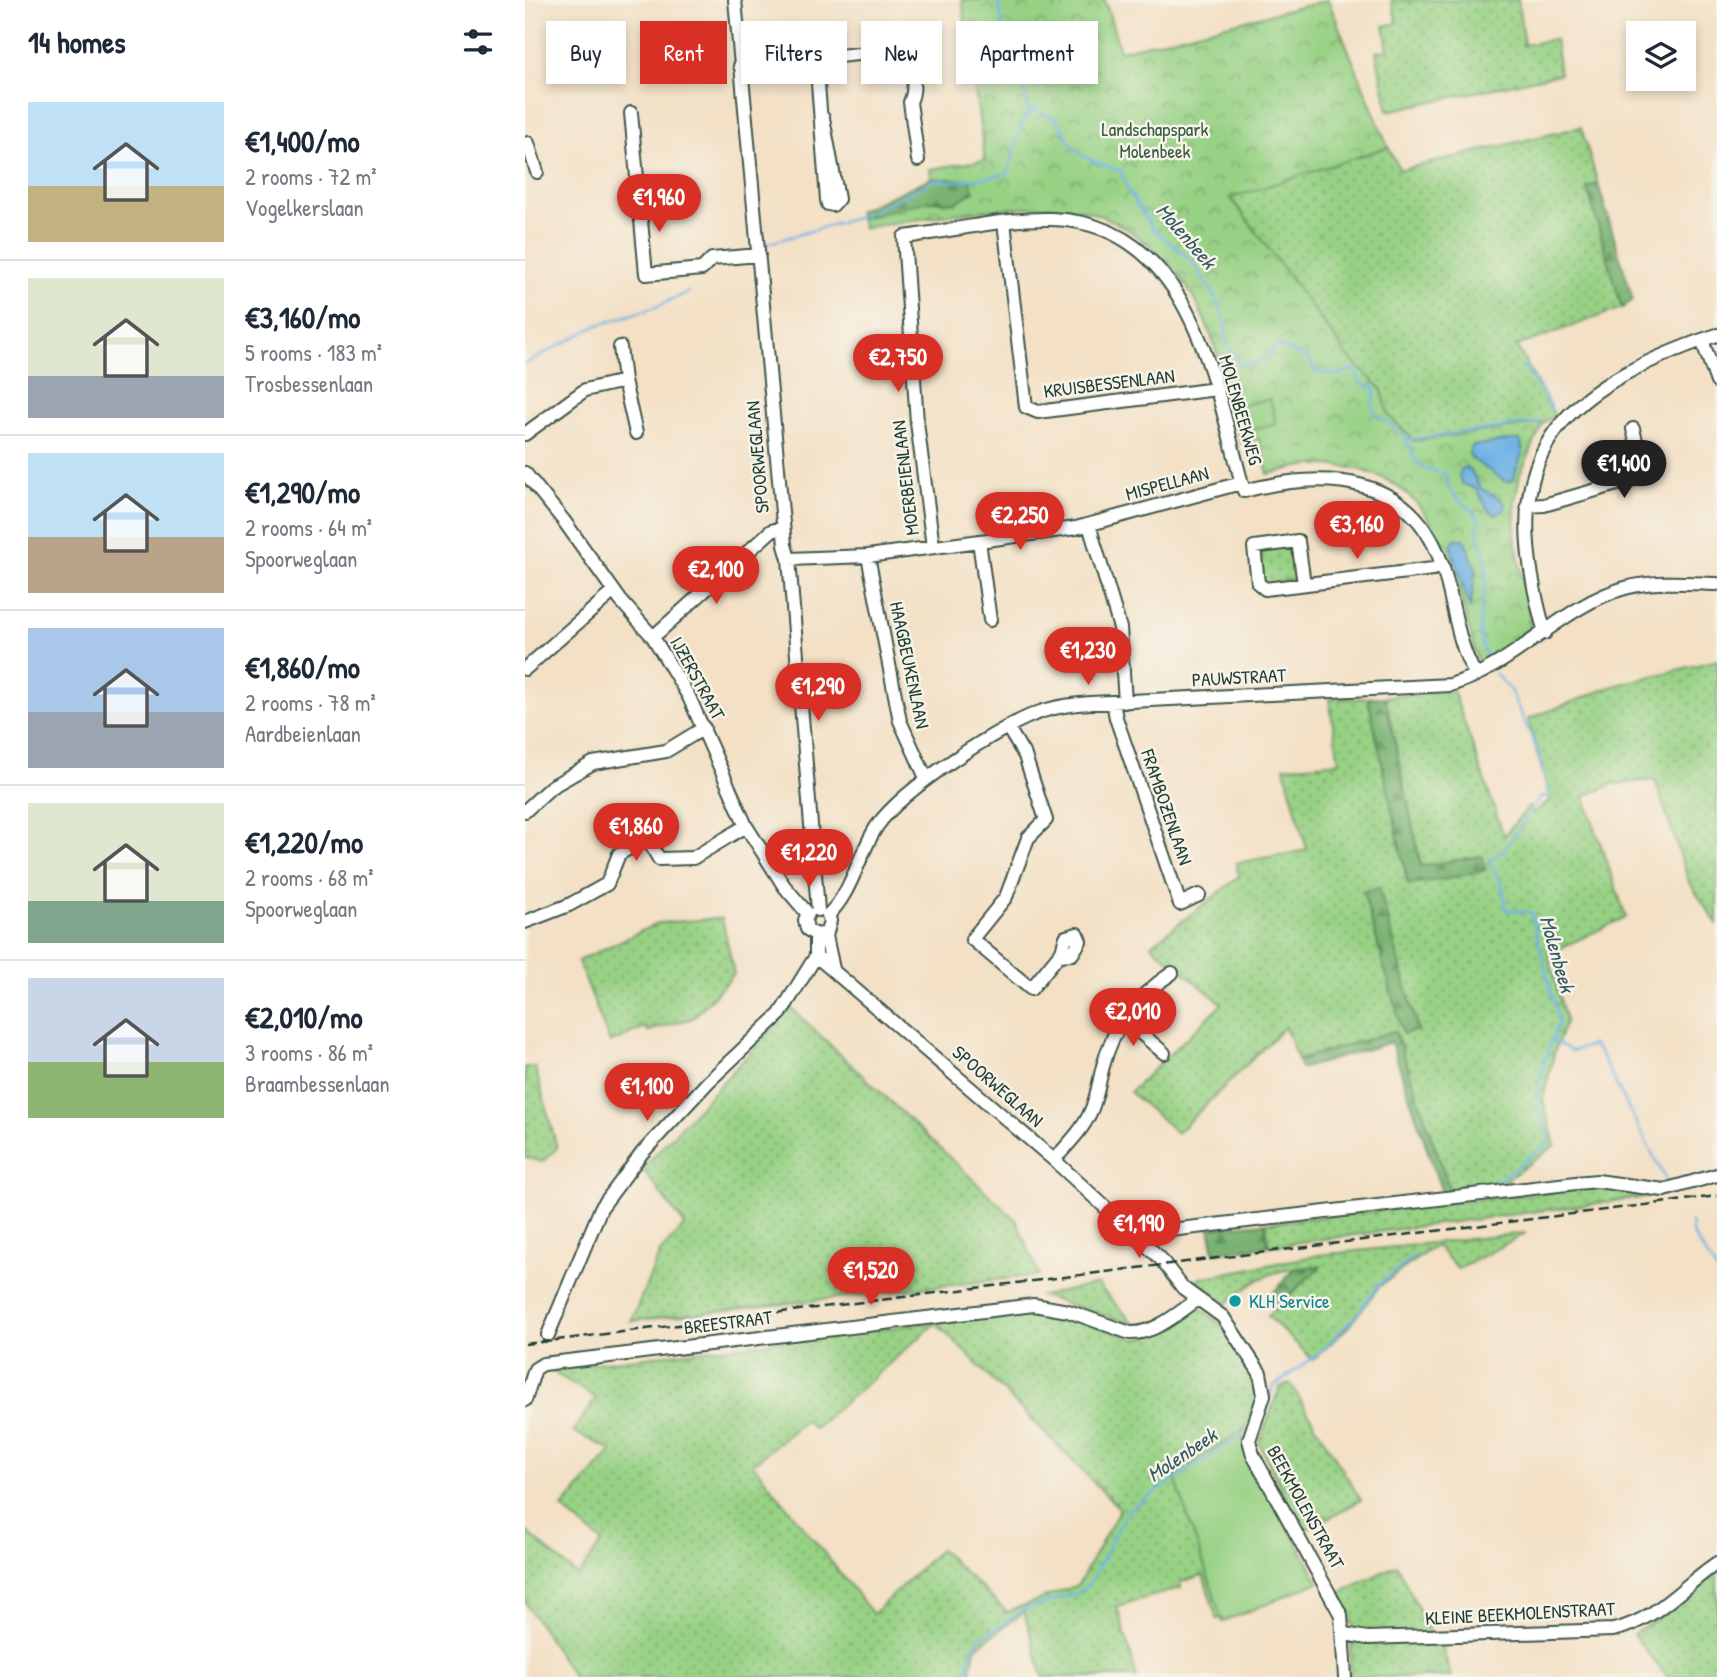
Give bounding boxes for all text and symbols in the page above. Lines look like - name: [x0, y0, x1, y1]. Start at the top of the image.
- chip: Buy: [546, 21, 626, 84]
- chip: Rent: [640, 21, 727, 84]
- chip: Filters: [741, 21, 847, 84]
- chip: New: [861, 21, 942, 84]
- chip: Apartment: [956, 21, 1098, 84]
- map controls: [1626, 21, 1696, 91]
- button: layers: [1626, 21, 1696, 91]
- text: 14 homes: [28, 22, 126, 62]
- icon: filters: [459, 23, 497, 61]
- park label: Landschapspark Molenbeek: [1102, 116, 1209, 164]
- text: €1,400/mo: [245, 121, 360, 161]
- icon: home: [84, 130, 168, 214]
- text: 2 rooms · 72 m²: [245, 161, 377, 192]
- pin: €1,960: [602, 174, 716, 234]
- text: €1,960: [633, 181, 685, 212]
- text: Vogelkerslaan: [245, 192, 364, 223]
- water label: Molenbeek: [1150, 197, 1225, 277]
- text: €3,160/mo: [245, 297, 360, 337]
- icon: home: [84, 306, 168, 390]
- pin: €2,750: [841, 334, 955, 394]
- text: 5 rooms · 183 m²: [245, 337, 382, 368]
- text: €2,750: [869, 341, 927, 372]
- street label: MOLENBEEKWEG: [1213, 352, 1269, 468]
- street label: KRUISBESSENLAAN: [1042, 362, 1176, 404]
- text: Trosbessenlaan: [245, 368, 373, 399]
- street label: SPOORWEGLAAN: [739, 400, 775, 514]
- street label: MOERBEIENLAAN: [885, 419, 925, 537]
- pin: €1,400: [1567, 440, 1681, 500]
- text: €1,400: [1597, 447, 1651, 478]
- street label: MISPELLAAN: [1123, 459, 1211, 507]
- text: €1,290/mo: [245, 472, 360, 512]
- icon: home: [84, 481, 168, 565]
- pin: €2,250: [963, 492, 1077, 552]
- text: €2,250: [991, 499, 1049, 530]
- pin: €3,160: [1300, 502, 1414, 561]
- text: €3,160: [1330, 508, 1384, 539]
- text: 2 rooms · 64 m²: [245, 512, 372, 543]
- text: Spoorweglaan: [245, 543, 357, 574]
- pin: €2,100: [659, 546, 773, 606]
- text: €2,100: [688, 553, 744, 584]
- street label: HAAGBEUKENLAAN: [884, 599, 936, 731]
- pin: €1,230: [1031, 628, 1145, 687]
- street label: IJZERSTRAAT: [664, 632, 732, 725]
- text: €1,230: [1060, 634, 1116, 665]
- text: €1,860/mo: [245, 647, 360, 687]
- icon: home: [84, 656, 168, 740]
- street label: PAUWSTRAAT: [1191, 661, 1288, 692]
- pin: €1,290: [761, 664, 875, 723]
- text: €1,290: [791, 670, 845, 701]
- text: 2 rooms · 78 m²: [245, 687, 376, 718]
- text: Aardbeienlaan: [245, 718, 361, 749]
- street label: FRAMBOZENLAAN: [1135, 745, 1199, 868]
- pin: €1,860: [579, 804, 693, 863]
- text: €1,860: [609, 810, 663, 841]
- text: €1,220/mo: [245, 822, 363, 862]
- pin: €1,220: [752, 830, 866, 889]
- icon: home: [84, 831, 168, 915]
- text: €1,220: [781, 836, 837, 867]
- text: 2 rooms · 68 m²: [245, 862, 373, 893]
- text: Spoorweglaan: [245, 893, 357, 924]
- water label: Molenbeek: [1533, 912, 1583, 998]
- pin: €2,010: [1076, 988, 1190, 1048]
- text: €2,010: [1105, 995, 1161, 1026]
- text: €2,010/mo: [245, 997, 362, 1037]
- icon: home: [84, 1006, 168, 1090]
- text: 3 rooms · 86 m²: [245, 1037, 373, 1068]
- street label: SPOORWEGLAAN: [947, 1039, 1049, 1133]
- pin: €1,100: [590, 1064, 704, 1123]
- text: Braambessenlaan: [245, 1068, 390, 1099]
- text: €1,100: [620, 1070, 674, 1101]
- pin: €1,190: [1082, 1200, 1196, 1260]
- text: €1,190: [1113, 1207, 1165, 1238]
- pin: €1,520: [814, 1248, 928, 1307]
- text: €1,520: [844, 1254, 898, 1285]
- place label: KLH Service: [1249, 1288, 1330, 1314]
- marker: KLH Service: [1227, 1293, 1243, 1309]
- street label: BREESTRAAT: [682, 1304, 775, 1340]
- water label: Molenbeek: [1141, 1419, 1224, 1489]
- street label: BEEKMOLENSTRAAT: [1261, 1441, 1351, 1574]
- street label: KLEINE BEEKMOLENSTRAAT: [1424, 1595, 1617, 1631]

